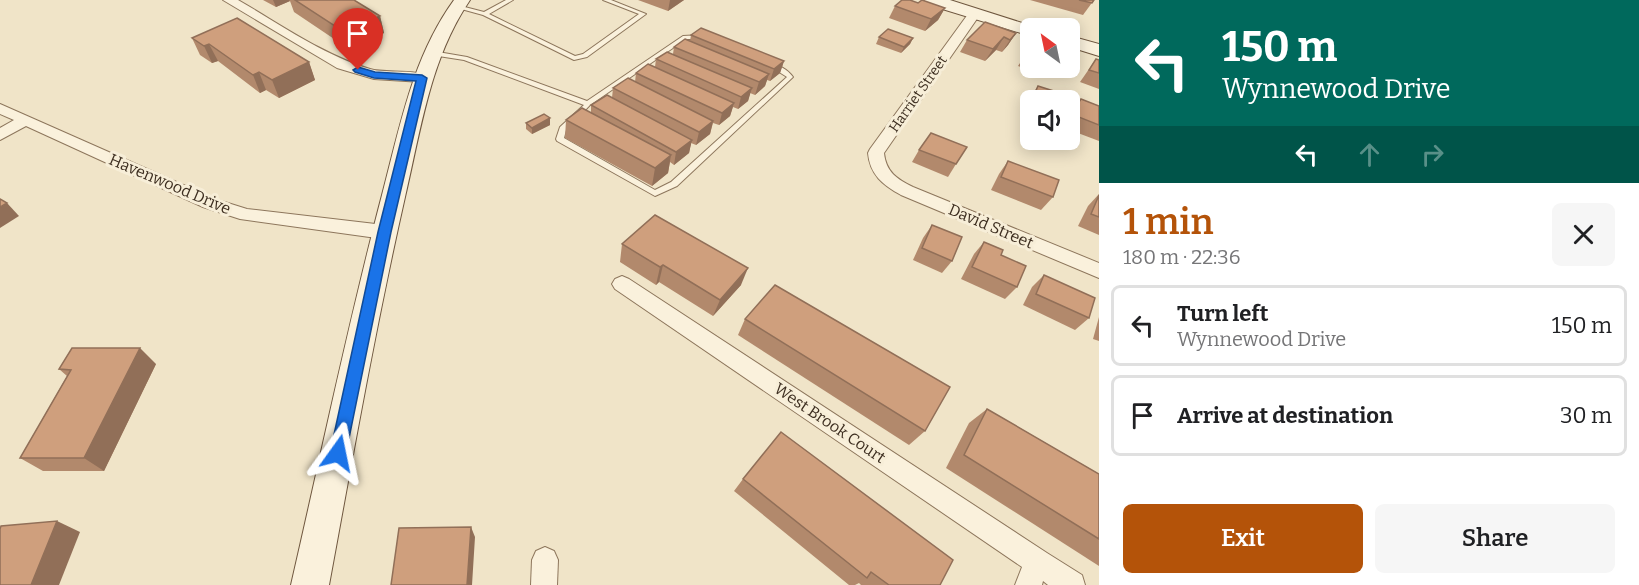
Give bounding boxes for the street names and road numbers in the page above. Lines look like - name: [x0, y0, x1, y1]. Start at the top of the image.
- street label: Harriet Street: [885, 52, 951, 136]
- street label: Havenwood Drive: [106, 150, 234, 218]
- street label: David Street: [946, 200, 1037, 252]
- street label: West Brook Court: [771, 379, 889, 467]

